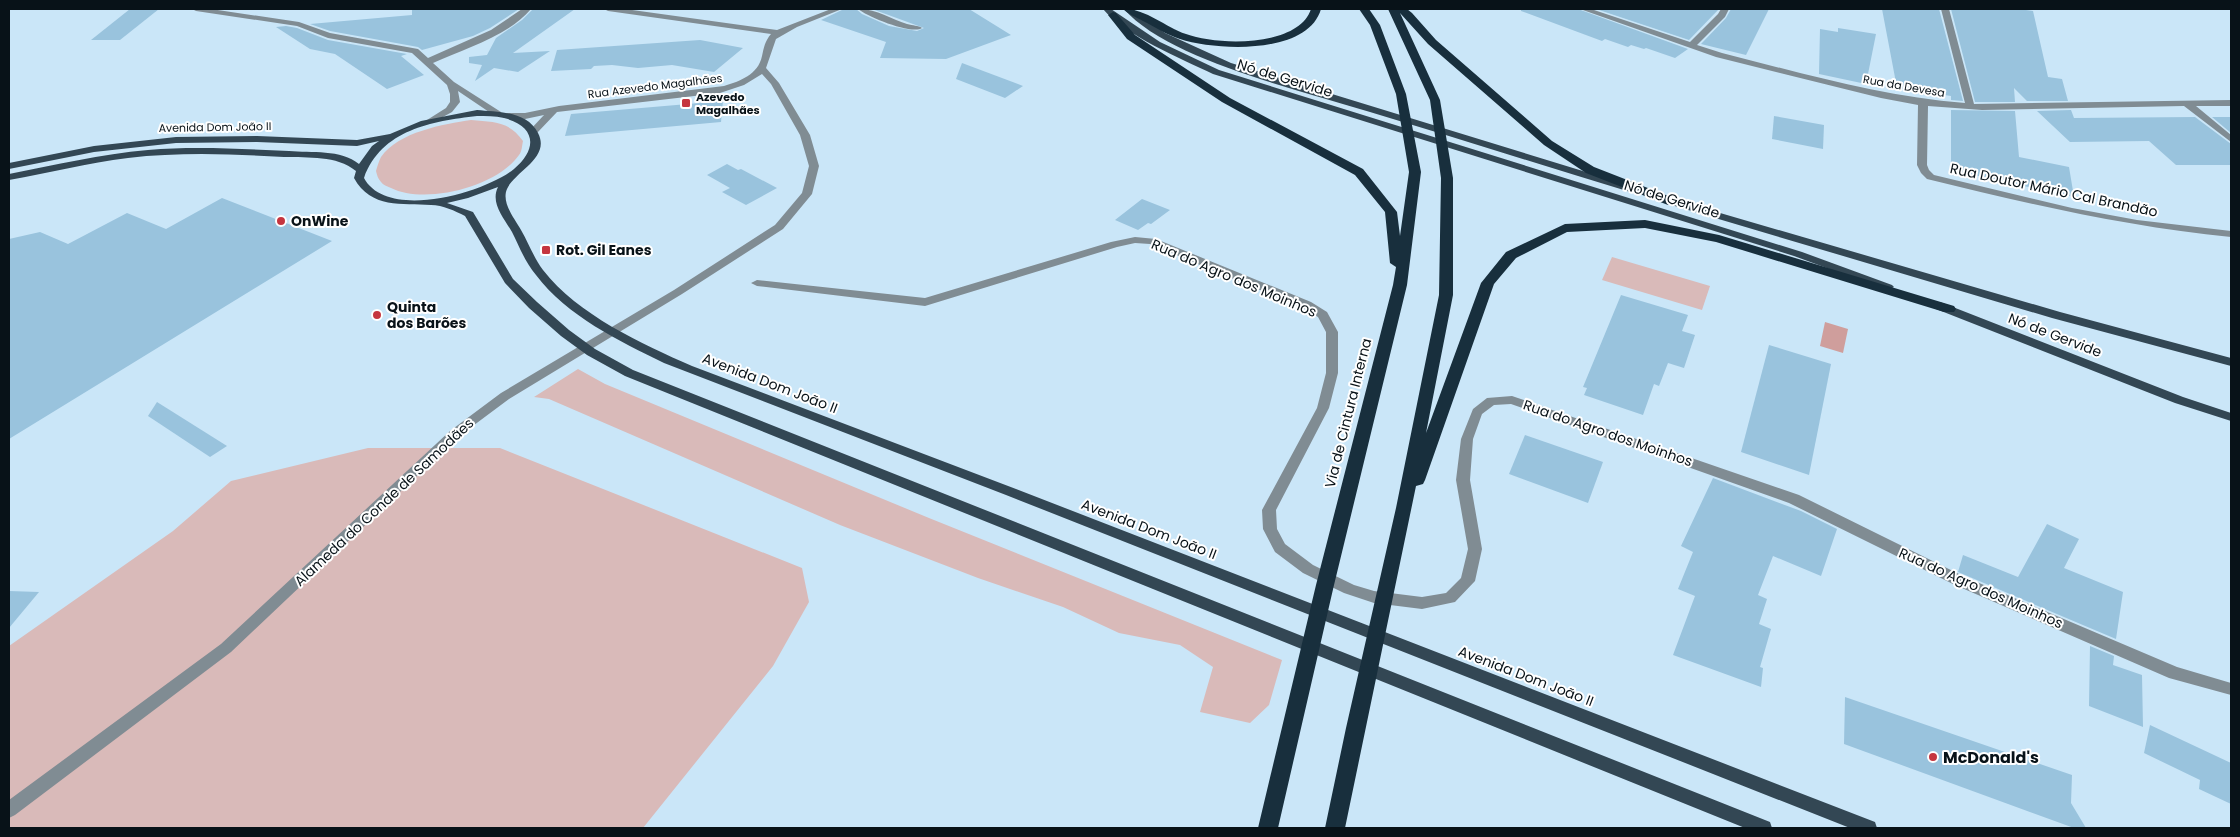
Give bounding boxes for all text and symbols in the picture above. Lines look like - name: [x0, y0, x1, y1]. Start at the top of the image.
- street label: Nó de Gervide: [1235, 54, 1335, 102]
- street label: Rua Azevedo Magalhães: [587, 70, 723, 102]
- street label: Rua da Devesa: [1862, 71, 1946, 101]
- place label: Azevedo Magalhães: [696, 89, 760, 118]
- marker: Azevedo Magalhães: [680, 97, 692, 109]
- street label: Avenida Dom João II: [158, 118, 272, 136]
- street label: Rua Doutor Mário Cal Brandão: [1948, 158, 2160, 222]
- street label: Nó de Gervide: [1622, 175, 1722, 223]
- place label: OnWine: [291, 211, 349, 231]
- marker: OnWine: [275, 215, 287, 227]
- street label: Rua do Agro dos Moinhos: [1148, 234, 1320, 322]
- place label: Rot. Gil Eanes: [556, 240, 652, 260]
- marker: Rot. Gil Eanes: [540, 244, 552, 256]
- place label: Quinta dos Barões: [387, 297, 466, 333]
- street label: Nó de Gervide: [2005, 308, 2105, 362]
- marker: Quinta dos Barões: [371, 309, 383, 321]
- street label: Via de Cintura Interna: [1320, 336, 1376, 490]
- street label: Avenida Dom João II: [699, 348, 841, 418]
- street label: Rua do Agro dos Moinhos: [1521, 395, 1695, 471]
- street label: Alameda do Conde de Samodães: [290, 413, 478, 591]
- street label: Avenida Dom João II: [1078, 494, 1220, 564]
- street label: Rua do Agro dos Moinhos: [1896, 543, 2066, 633]
- street label: Avenida Dom João II: [1455, 641, 1597, 711]
- place label: McDonald's: [1943, 746, 2039, 769]
- marker: McDonald's: [1927, 751, 1939, 763]

